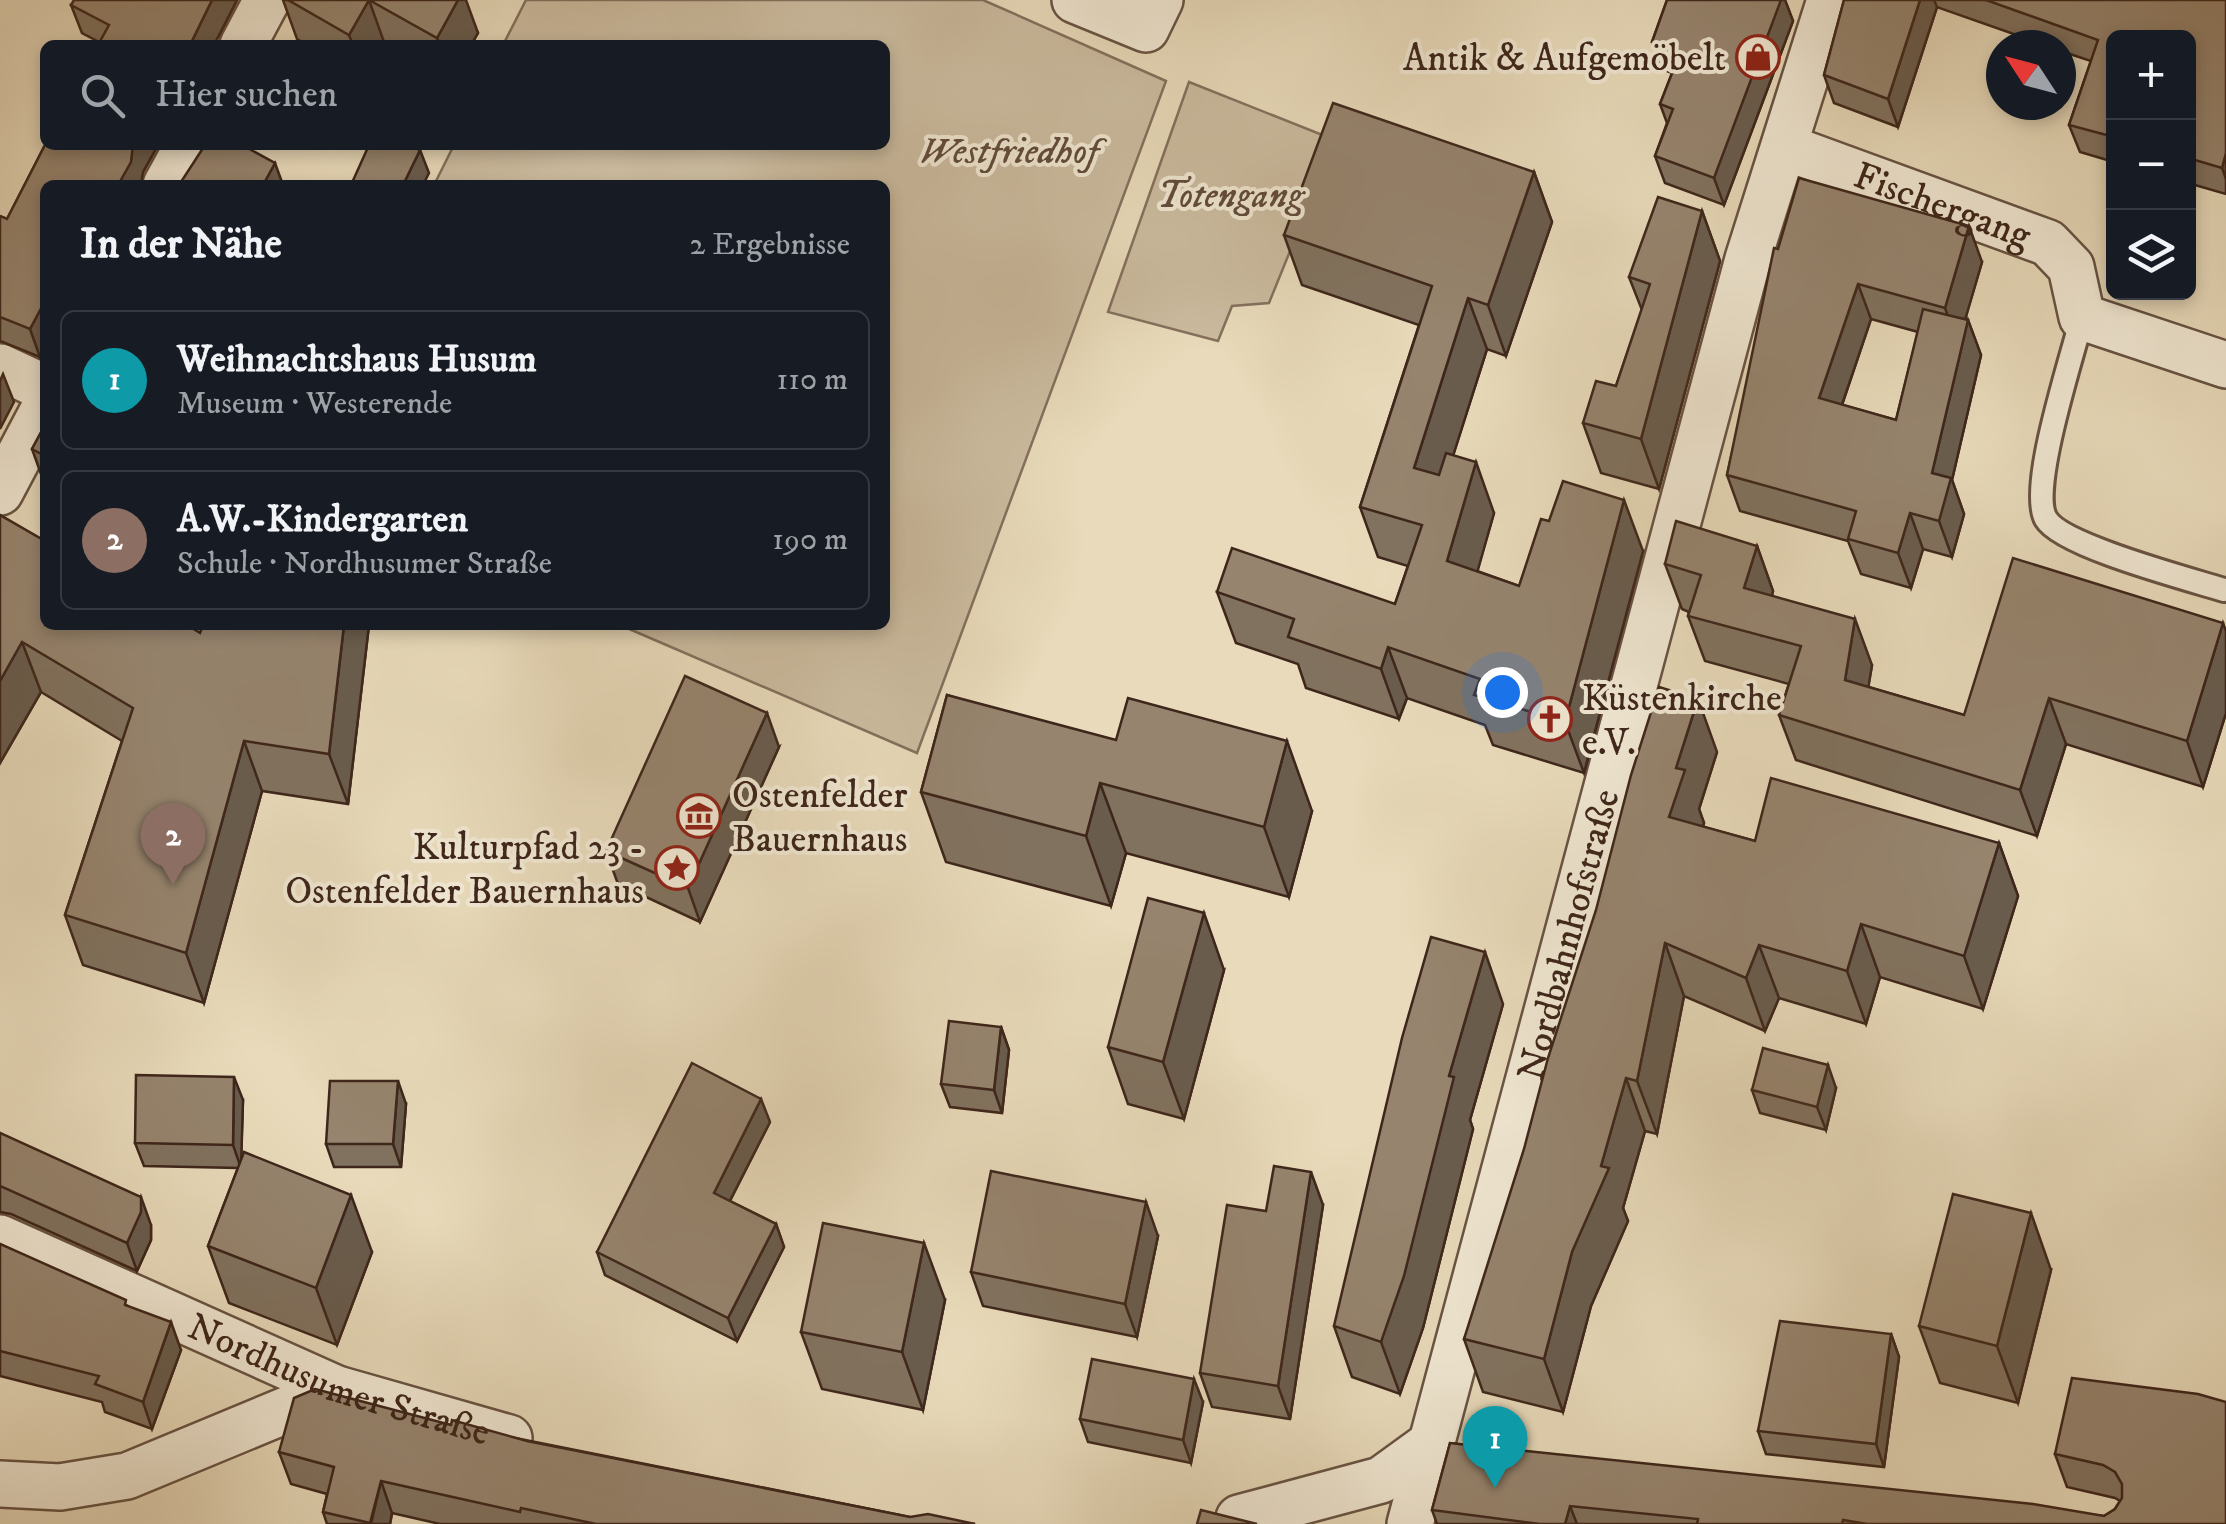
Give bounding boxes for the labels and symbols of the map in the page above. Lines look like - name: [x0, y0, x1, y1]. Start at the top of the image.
- north arrow: [1986, 30, 2076, 120]
- shop icon: Antik & Aufgemöbelt: [1735, 34, 1781, 80]
- place label: Antik & Aufgemöbelt: [1403, 35, 1726, 83]
- park label: Westfriedhof: [919, 128, 1108, 176]
- street label: Fischergang: [1847, 152, 2038, 261]
- park label: Totengang: [1157, 172, 1306, 220]
- your location: [1477, 667, 1528, 718]
- place label: Küstenkirche e.V.: [1582, 675, 1782, 767]
- church icon: Küstenkirche e.V.: [1527, 696, 1573, 742]
- place label: Ostenfelder Bauernhaus: [732, 772, 907, 864]
- street label: Nordbahnhofstraße: [1508, 784, 1631, 1086]
- museum icon: Ostenfelder Bauernhaus: [676, 793, 722, 839]
- pin: 2: [140, 802, 206, 885]
- place label: Kulturpfad 23 - Ostenfelder Bauernhaus: [285, 824, 644, 916]
- place icon: Kulturpfad 23 - Ostenfelder Bauernhaus: [654, 845, 700, 891]
- street label: Nordhusumer Straße: [180, 1303, 495, 1457]
- pin: 1: [1462, 1406, 1528, 1488]

